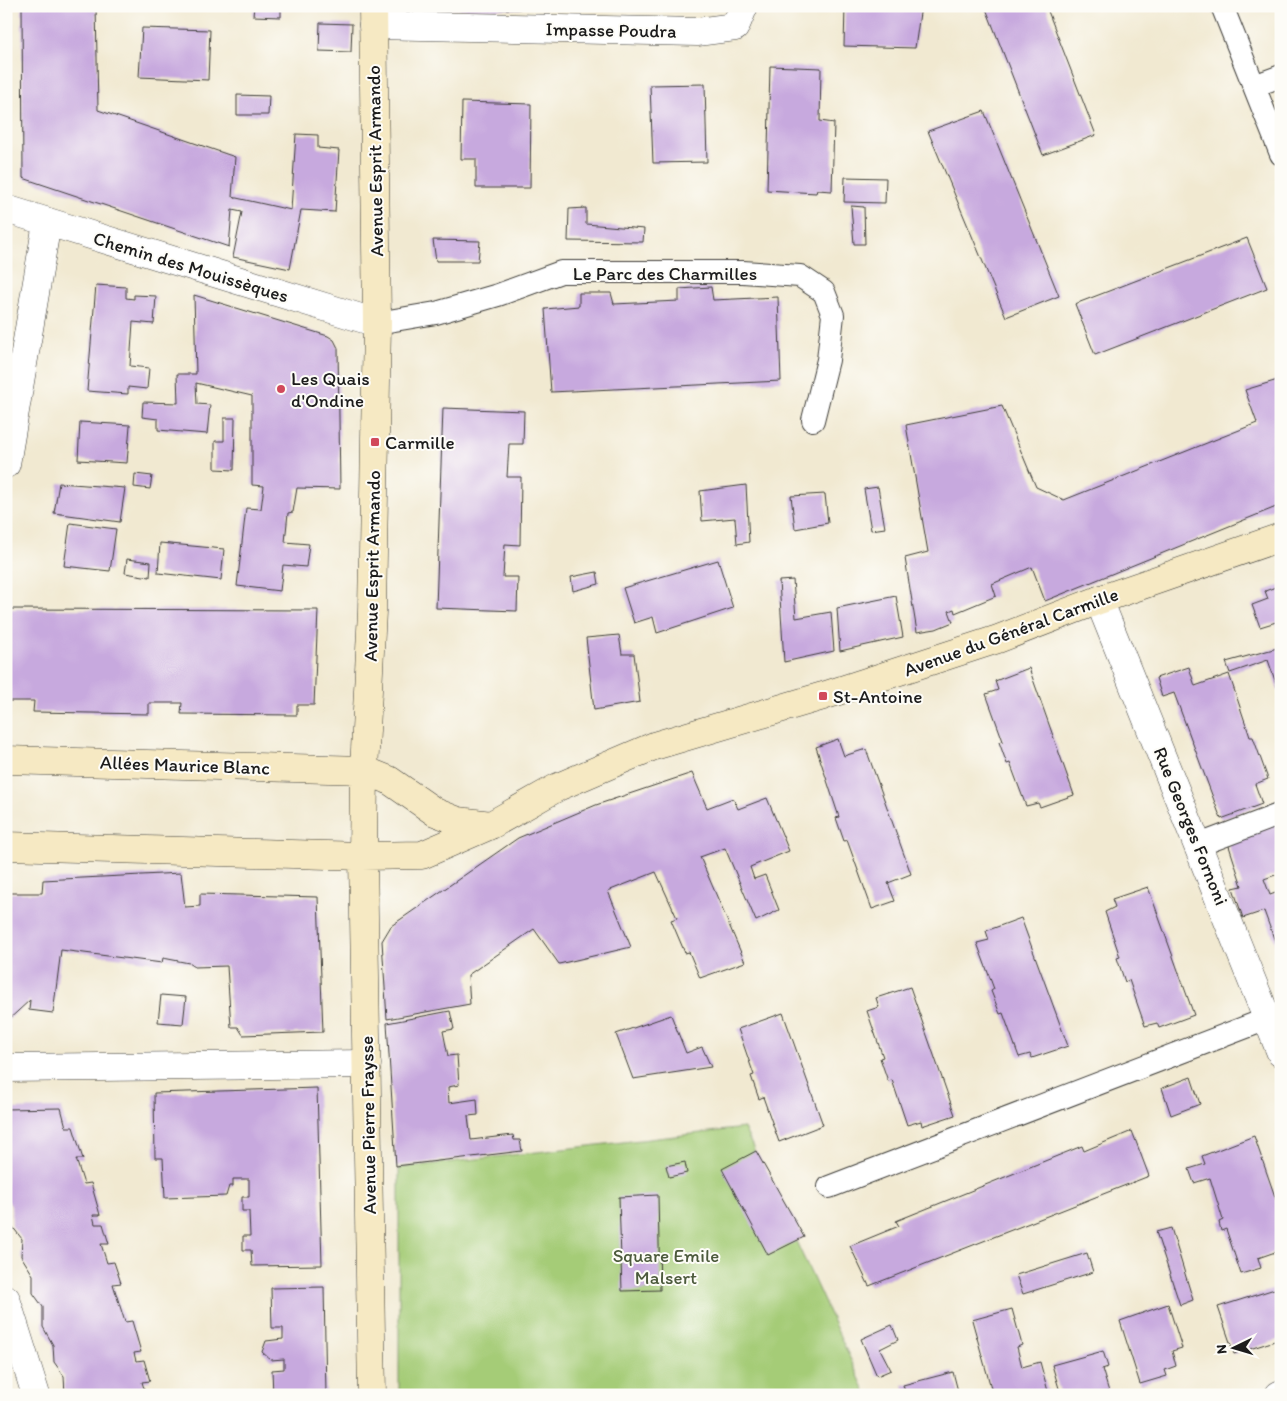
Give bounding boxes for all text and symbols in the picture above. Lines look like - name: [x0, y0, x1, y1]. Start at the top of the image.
- street label: Impasse Poudra: [545, 17, 677, 43]
- street label: Avenue Esprit Armando: [362, 65, 388, 257]
- street label: Chemin des Mouissèques: [91, 226, 291, 308]
- street label: Le Parc des Charmilles: [573, 262, 757, 285]
- place label: Les Quais d'Ondine: [291, 367, 370, 412]
- marker: Les Quais d'Ondine: [275, 383, 287, 395]
- place label: Carmille: [385, 431, 455, 454]
- marker: Carmille: [369, 436, 381, 448]
- street label: Avenue Esprit Armando: [359, 470, 385, 662]
- street label: Avenue du Général Carmille: [901, 582, 1121, 682]
- place label: St-Antoine: [833, 685, 922, 708]
- marker: St-Antoine: [817, 690, 829, 702]
- street label: Rue Georges Fornoni: [1149, 743, 1233, 909]
- street label: Allées Maurice Blanc: [100, 751, 271, 779]
- street label: Avenue Pierre Fraysse: [355, 1036, 381, 1214]
- park label: Square Emile Malsert: [613, 1244, 719, 1289]
- north arrow: [1210, 1324, 1260, 1374]
- text: N: [1213, 1344, 1230, 1355]

